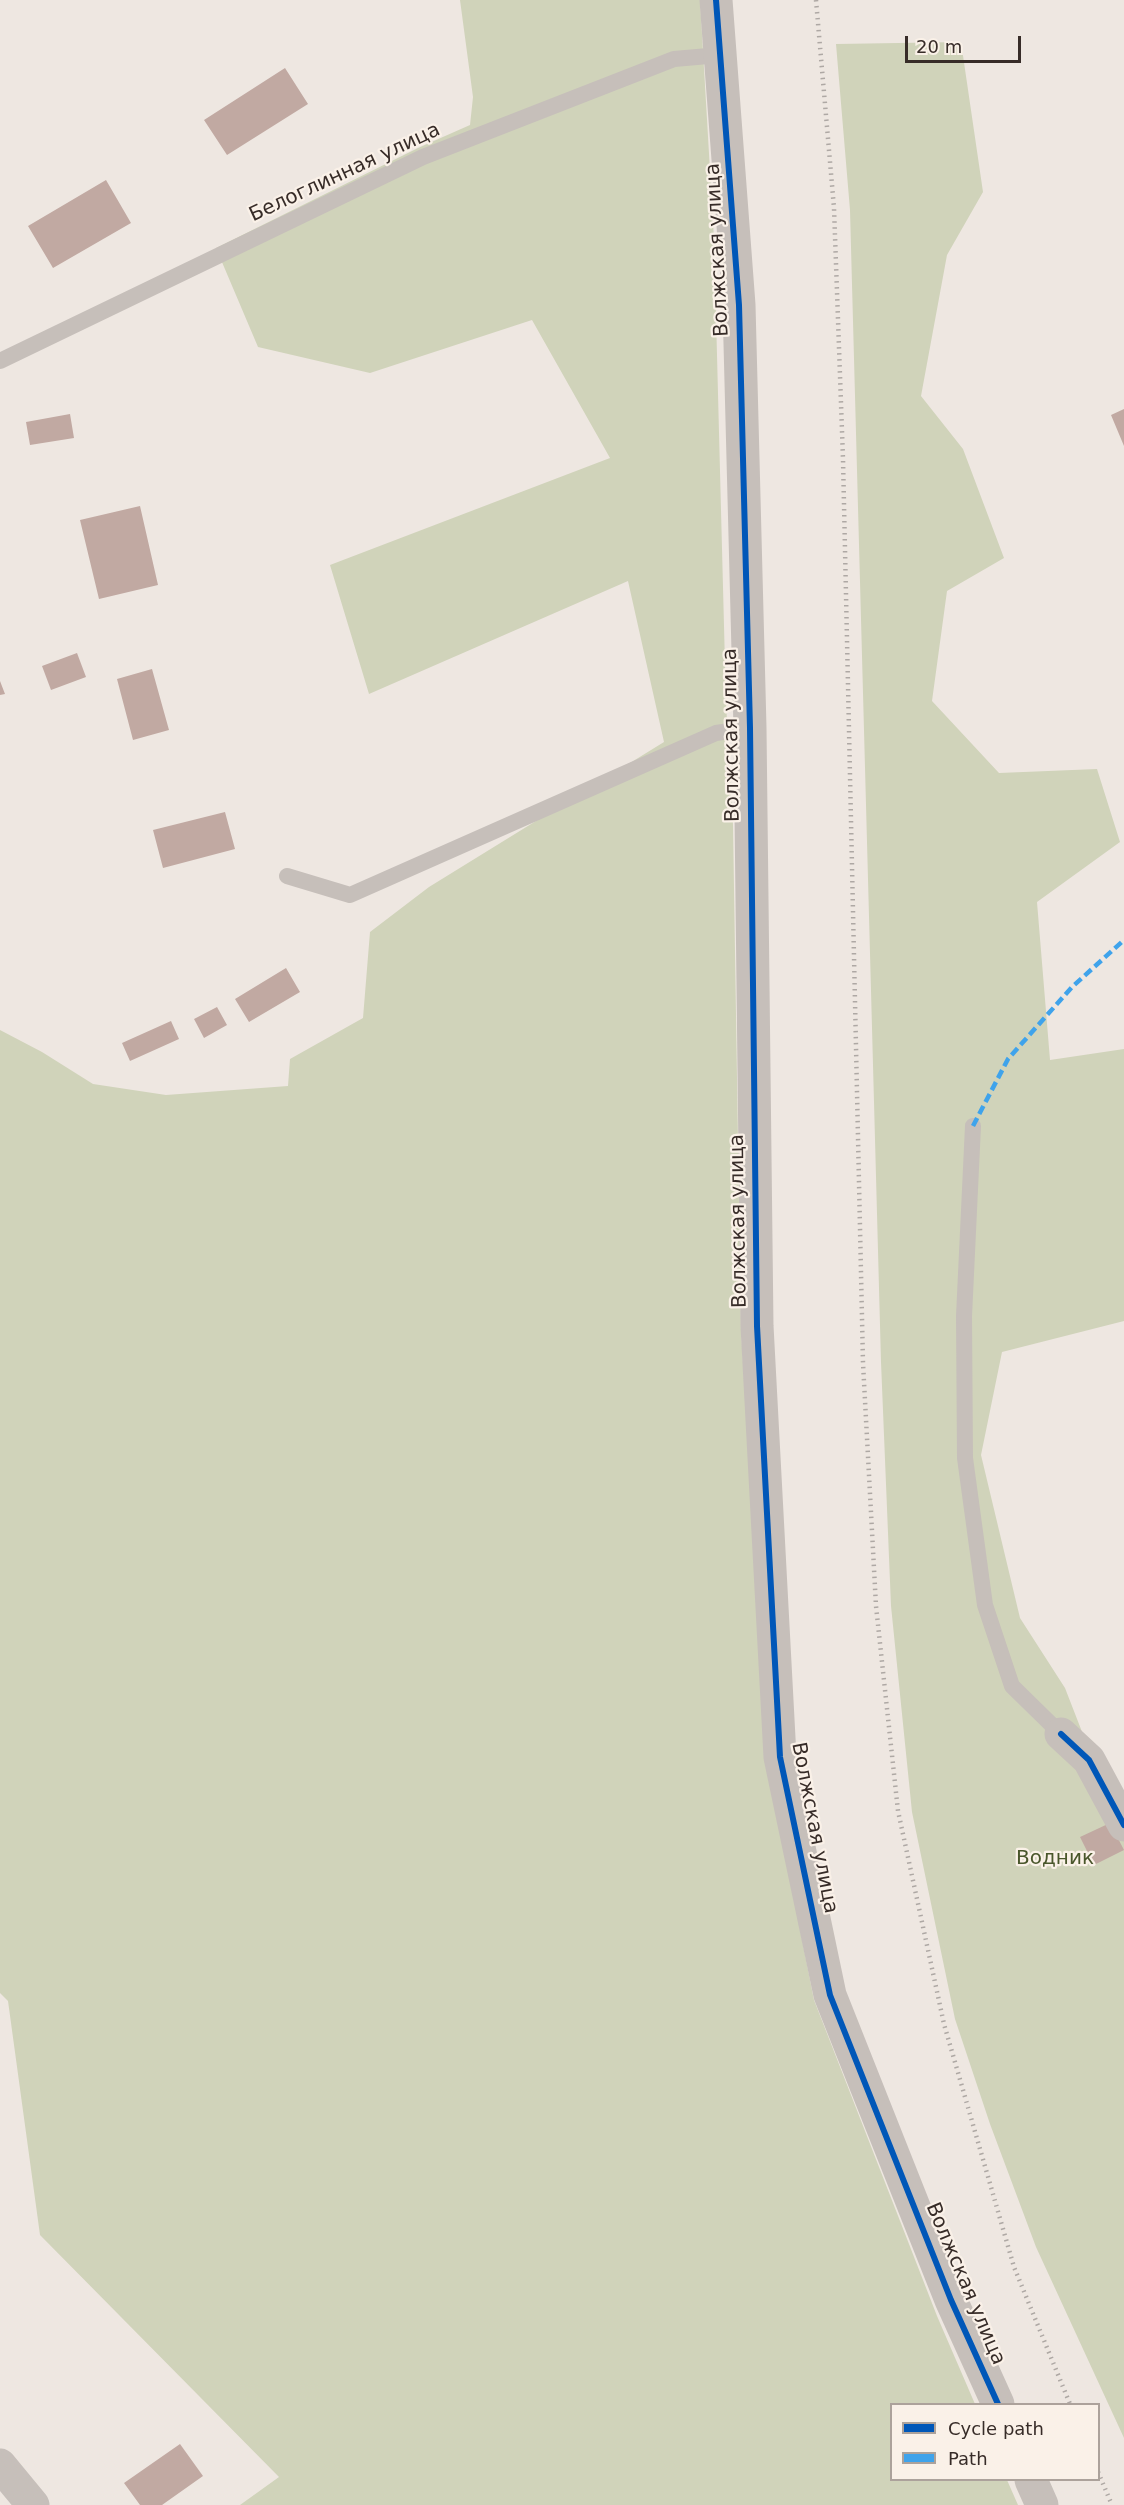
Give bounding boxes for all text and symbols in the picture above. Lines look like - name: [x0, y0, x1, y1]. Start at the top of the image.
- scale bar: [908, 24, 1024, 62]
- text: 20 m: [916, 36, 962, 57]
- street label: Белоглинная улица: [246, 118, 444, 228]
- street label: Волжская улица: [701, 163, 735, 337]
- street label: Волжская улица: [718, 648, 746, 822]
- street label: Волжская улица: [725, 1134, 753, 1308]
- street label: Волжская улица: [786, 1740, 842, 1916]
- park label: Водник: [1016, 1847, 1094, 1871]
- street label: Волжская улица: [920, 2199, 1010, 2369]
- legend: [890, 2403, 1100, 2481]
- text: Cycle path: [948, 2418, 1044, 2439]
- text: Path: [948, 2448, 988, 2469]

